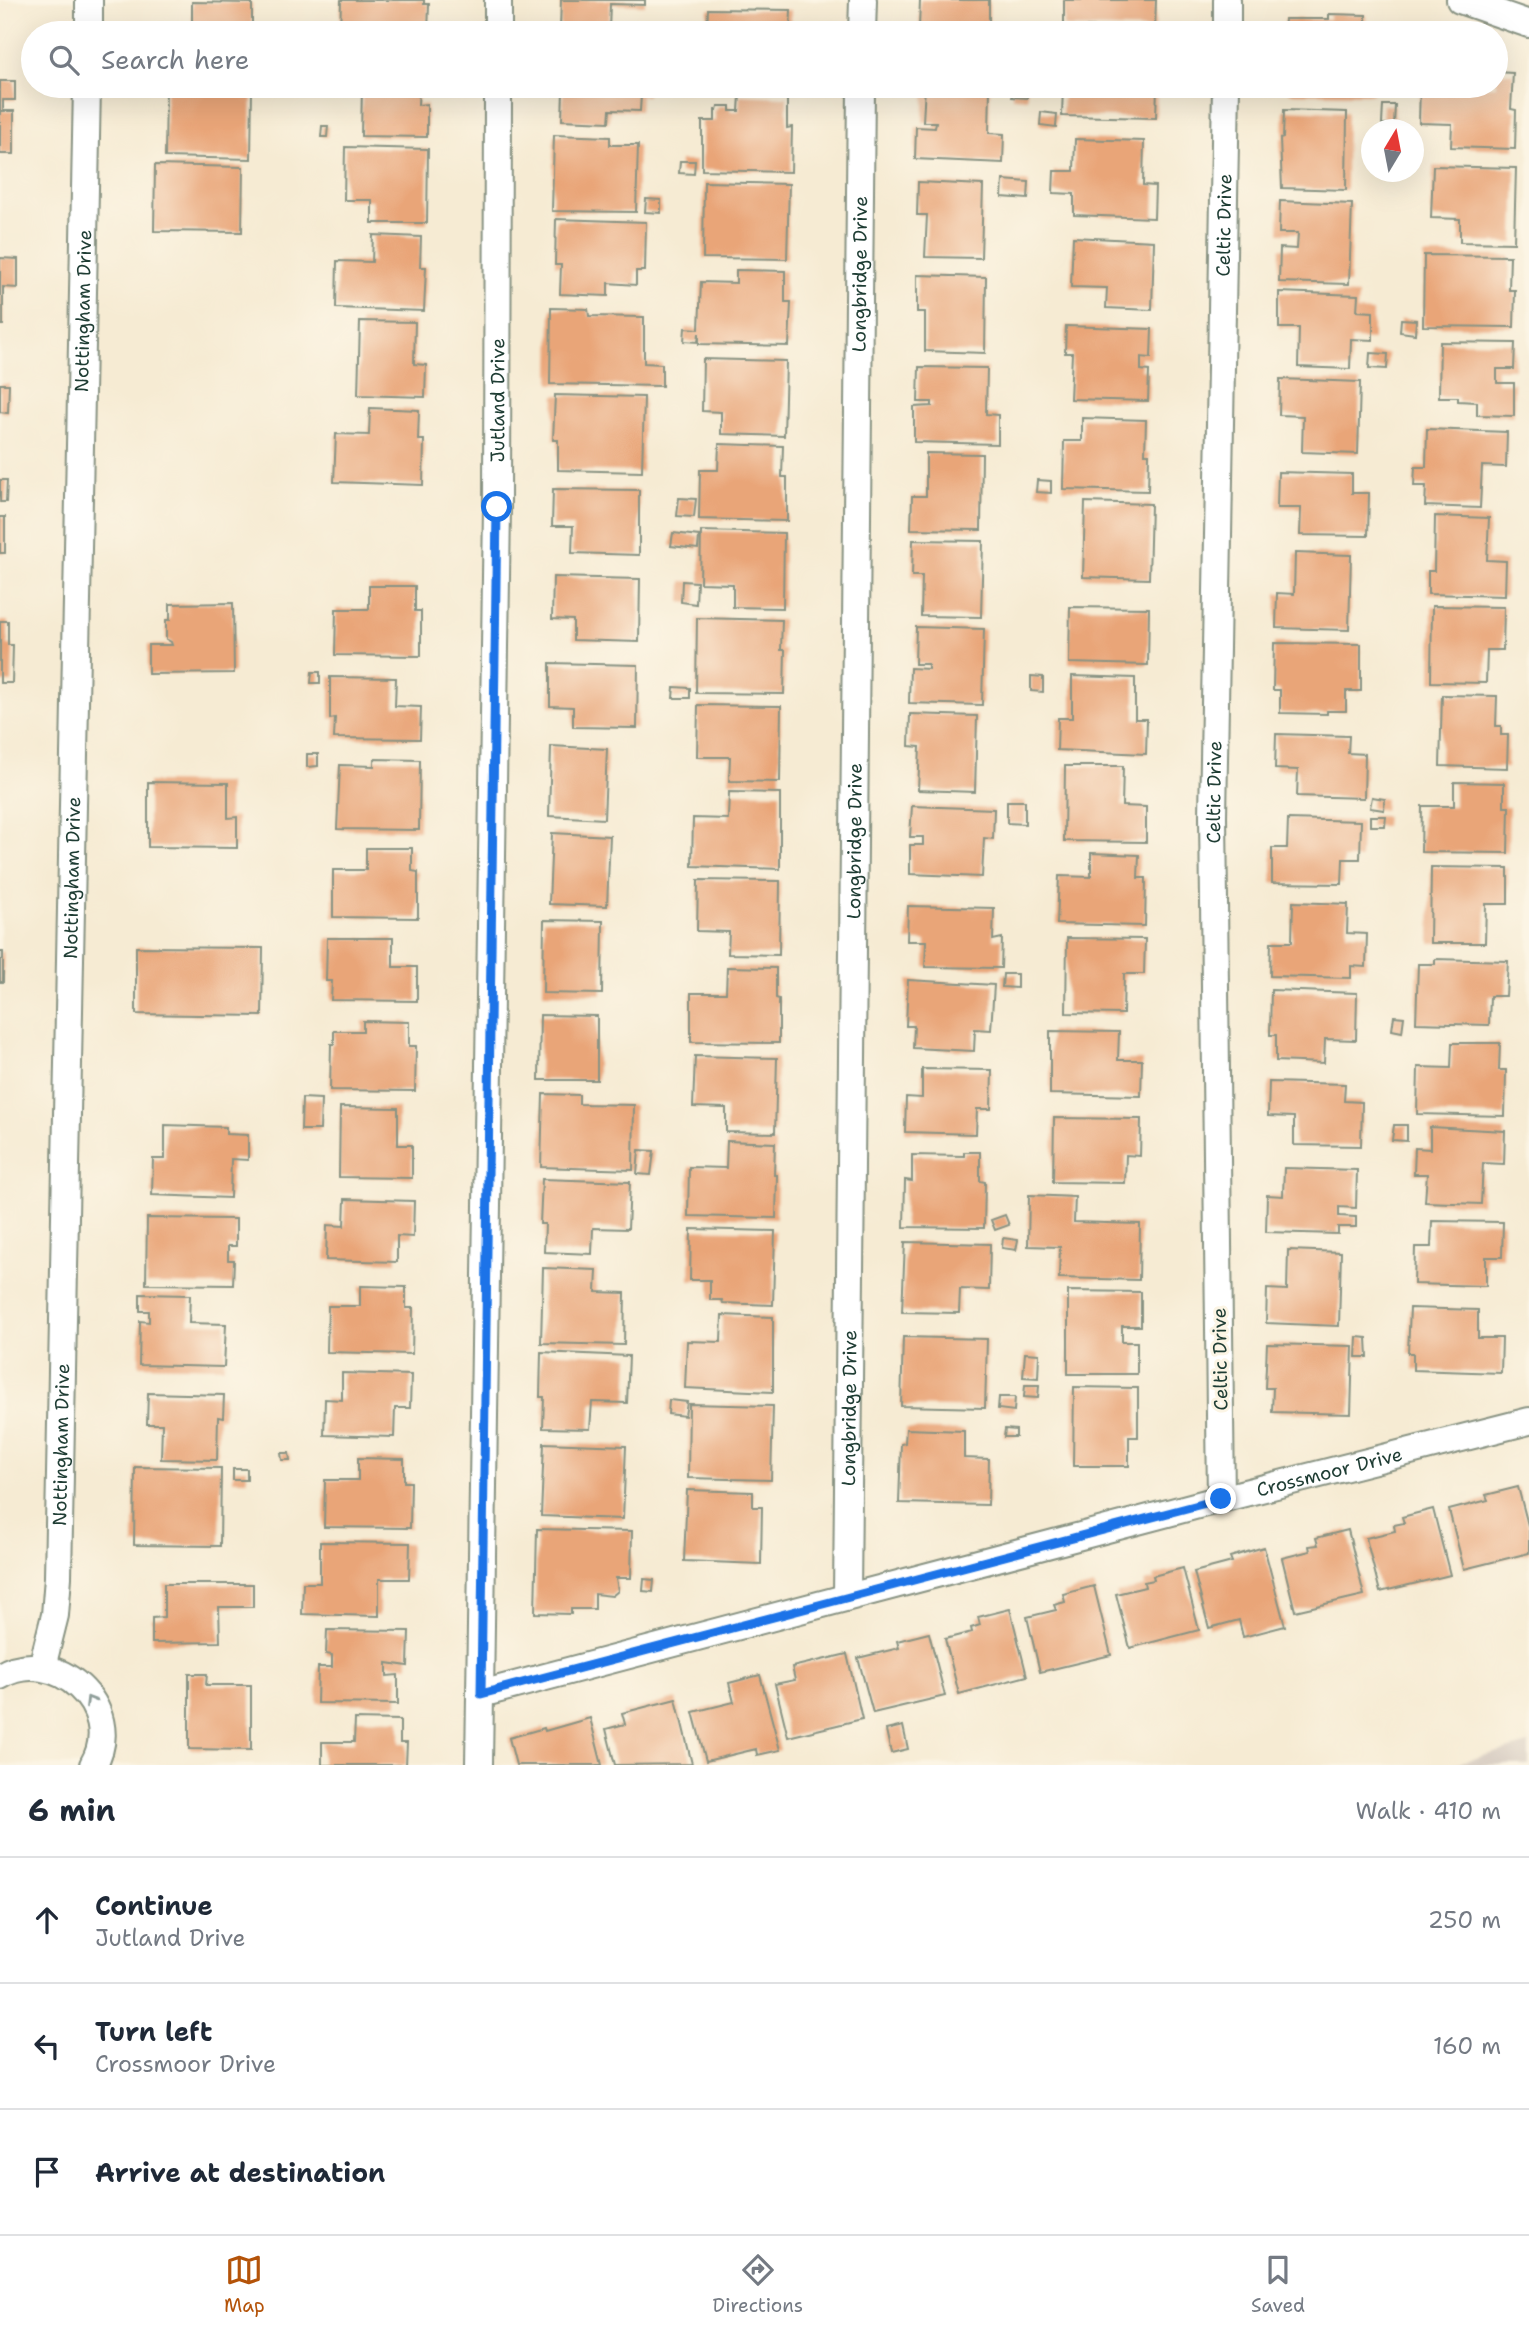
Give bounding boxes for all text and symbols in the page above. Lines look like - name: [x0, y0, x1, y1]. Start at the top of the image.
- search box: [21, 21, 1508, 98]
- icon: search: [45, 41, 83, 79]
- text: Search here: [101, 42, 250, 77]
- north arrow: [1361, 119, 1424, 182]
- street label: Celtic Drive: [1210, 173, 1237, 277]
- street label: Longbridge Drive: [846, 196, 872, 352]
- street label: Nottingham Drive: [69, 229, 97, 393]
- street label: Jutland Drive: [485, 338, 510, 462]
- route start: [481, 491, 512, 522]
- street label: Celtic Drive: [1200, 740, 1227, 844]
- street label: Longbridge Drive: [841, 763, 867, 919]
- street label: Nottingham Drive: [58, 796, 86, 959]
- street label: Celtic Drive: [1207, 1307, 1233, 1411]
- street label: Longbridge Drive: [836, 1330, 862, 1486]
- street label: Nottingham Drive: [46, 1363, 75, 1526]
- street label: Crossmoor Drive: [1254, 1441, 1405, 1502]
- route end: [1205, 1483, 1236, 1514]
- one-way arrow: [85, 1695, 98, 1708]
- text: 6 min: [28, 1790, 115, 1831]
- text: Walk · 410 m: [1356, 1796, 1501, 1826]
- text: Continue: [95, 1888, 213, 1923]
- icon: ahead: [28, 1901, 66, 1939]
- text: 250 m: [1428, 1905, 1501, 1935]
- text: Jutland Drive: [95, 1923, 246, 1953]
- text: Turn left: [95, 2014, 212, 2049]
- icon: left: [28, 2027, 66, 2065]
- text: 160 m: [1433, 2031, 1501, 2061]
- text: Crossmoor Drive: [95, 2049, 276, 2079]
- icon: arrive: [28, 2153, 66, 2191]
- text: Arrive at destination: [95, 2155, 385, 2190]
- tab: Map: [224, 2251, 265, 2318]
- tab: Directions: [713, 2251, 803, 2318]
- tab: Saved: [1251, 2251, 1305, 2318]

